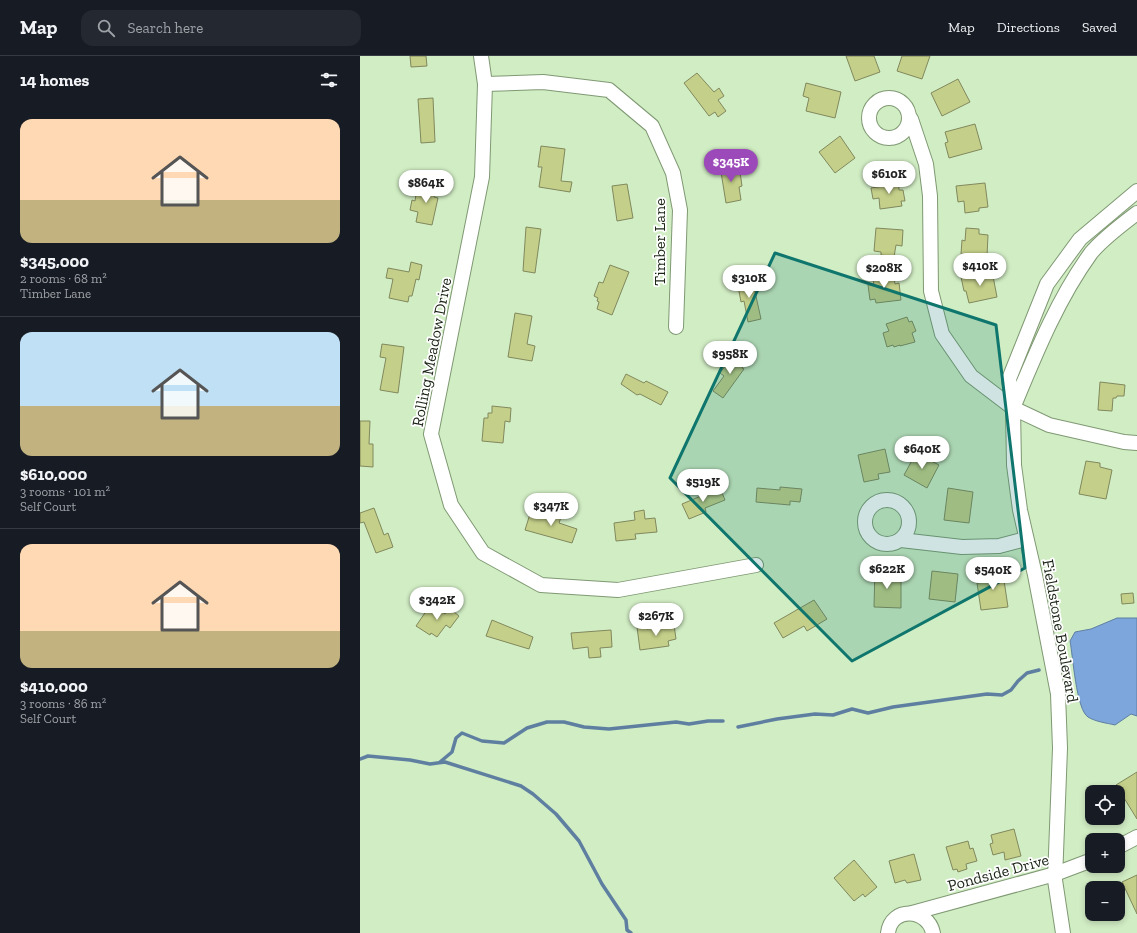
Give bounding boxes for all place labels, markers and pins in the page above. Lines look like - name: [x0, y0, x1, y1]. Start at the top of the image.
- pin: $345K: [703, 149, 759, 183]
- pin: $610K: [861, 161, 917, 195]
- pin: $864K: [398, 170, 454, 204]
- pin: $410K: [952, 253, 1008, 287]
- pin: $208K: [856, 255, 912, 289]
- pin: $310K: [721, 265, 777, 299]
- pin: $958K: [702, 341, 758, 375]
- pin: $640K: [894, 436, 950, 470]
- pin: $519K: [675, 469, 731, 503]
- pin: $347K: [523, 493, 579, 527]
- pin: $622K: [859, 556, 915, 590]
- pin: $540K: [965, 557, 1021, 591]
- pin: $342K: [409, 587, 465, 621]
- pin: $267K: [628, 603, 684, 637]

